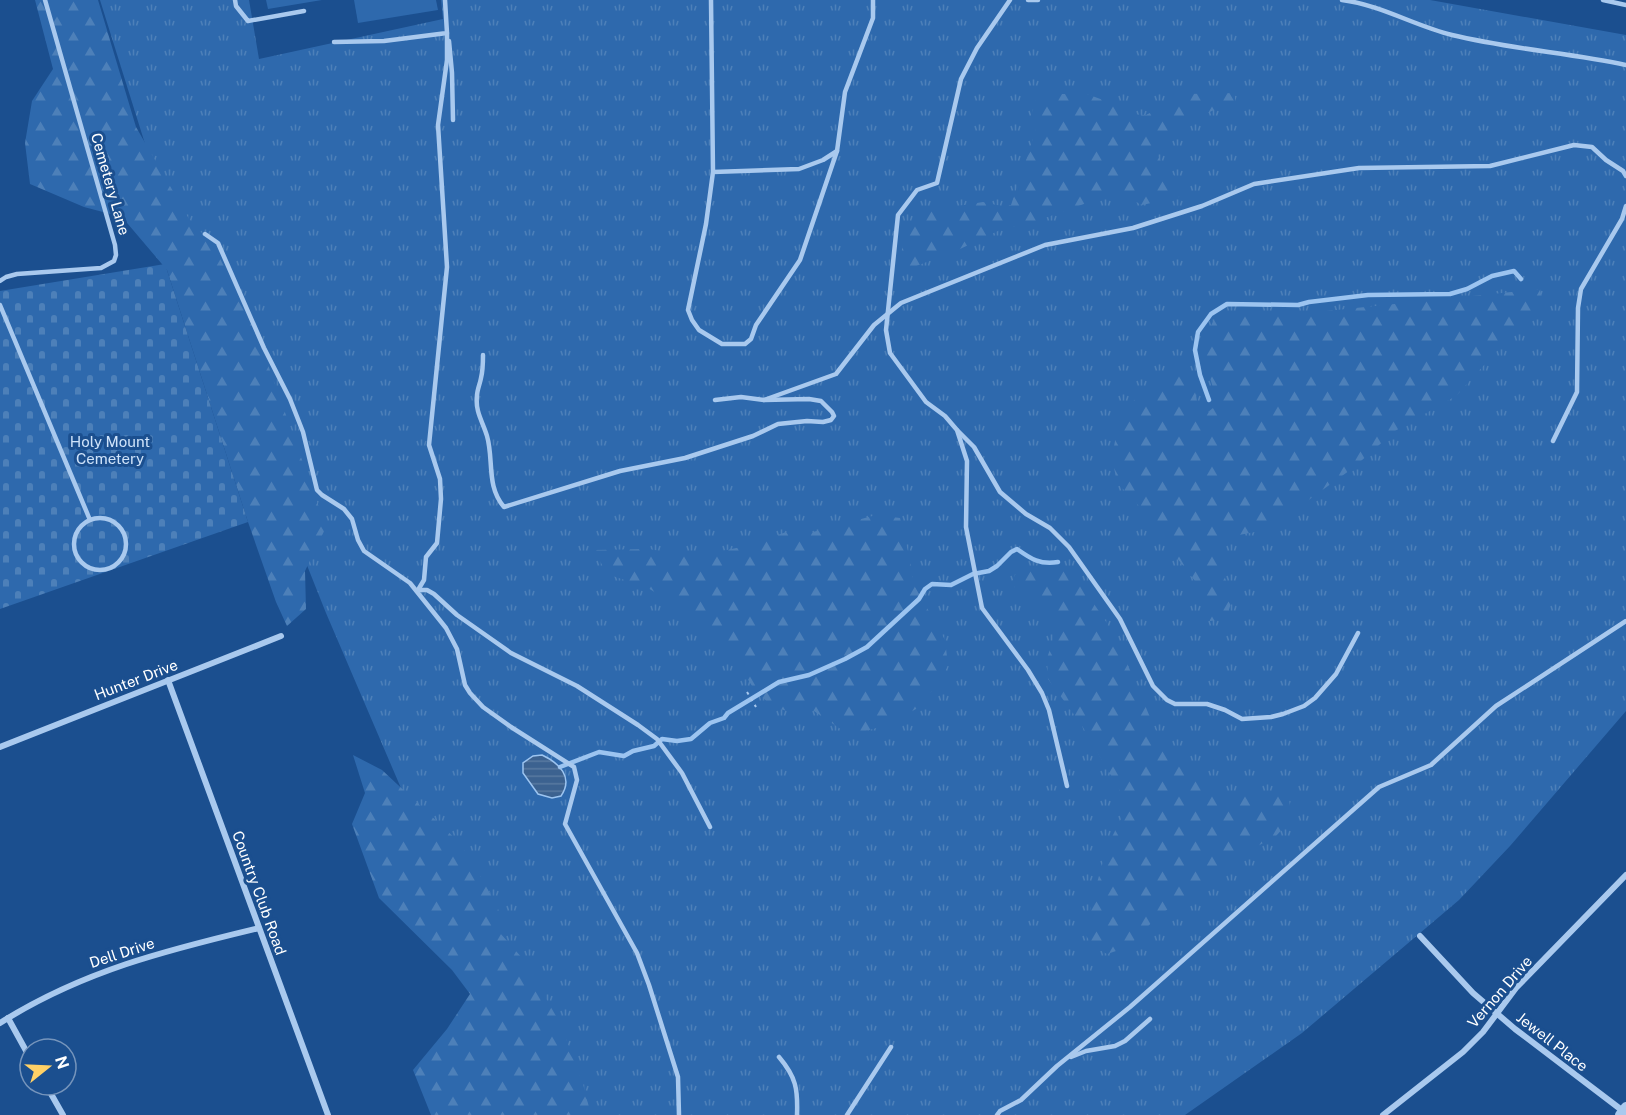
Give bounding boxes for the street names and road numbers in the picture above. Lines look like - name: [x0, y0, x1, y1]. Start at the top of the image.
- street label: Cemetery Lane: [88, 131, 133, 237]
- street label: Hunter Drive: [92, 656, 180, 703]
- street label: Country Club Road: [229, 828, 290, 957]
- street label: Dell Drive: [87, 934, 156, 971]
- street label: Vernon Drive: [1464, 952, 1535, 1031]
- street label: Jewell Place: [1513, 1009, 1591, 1075]

